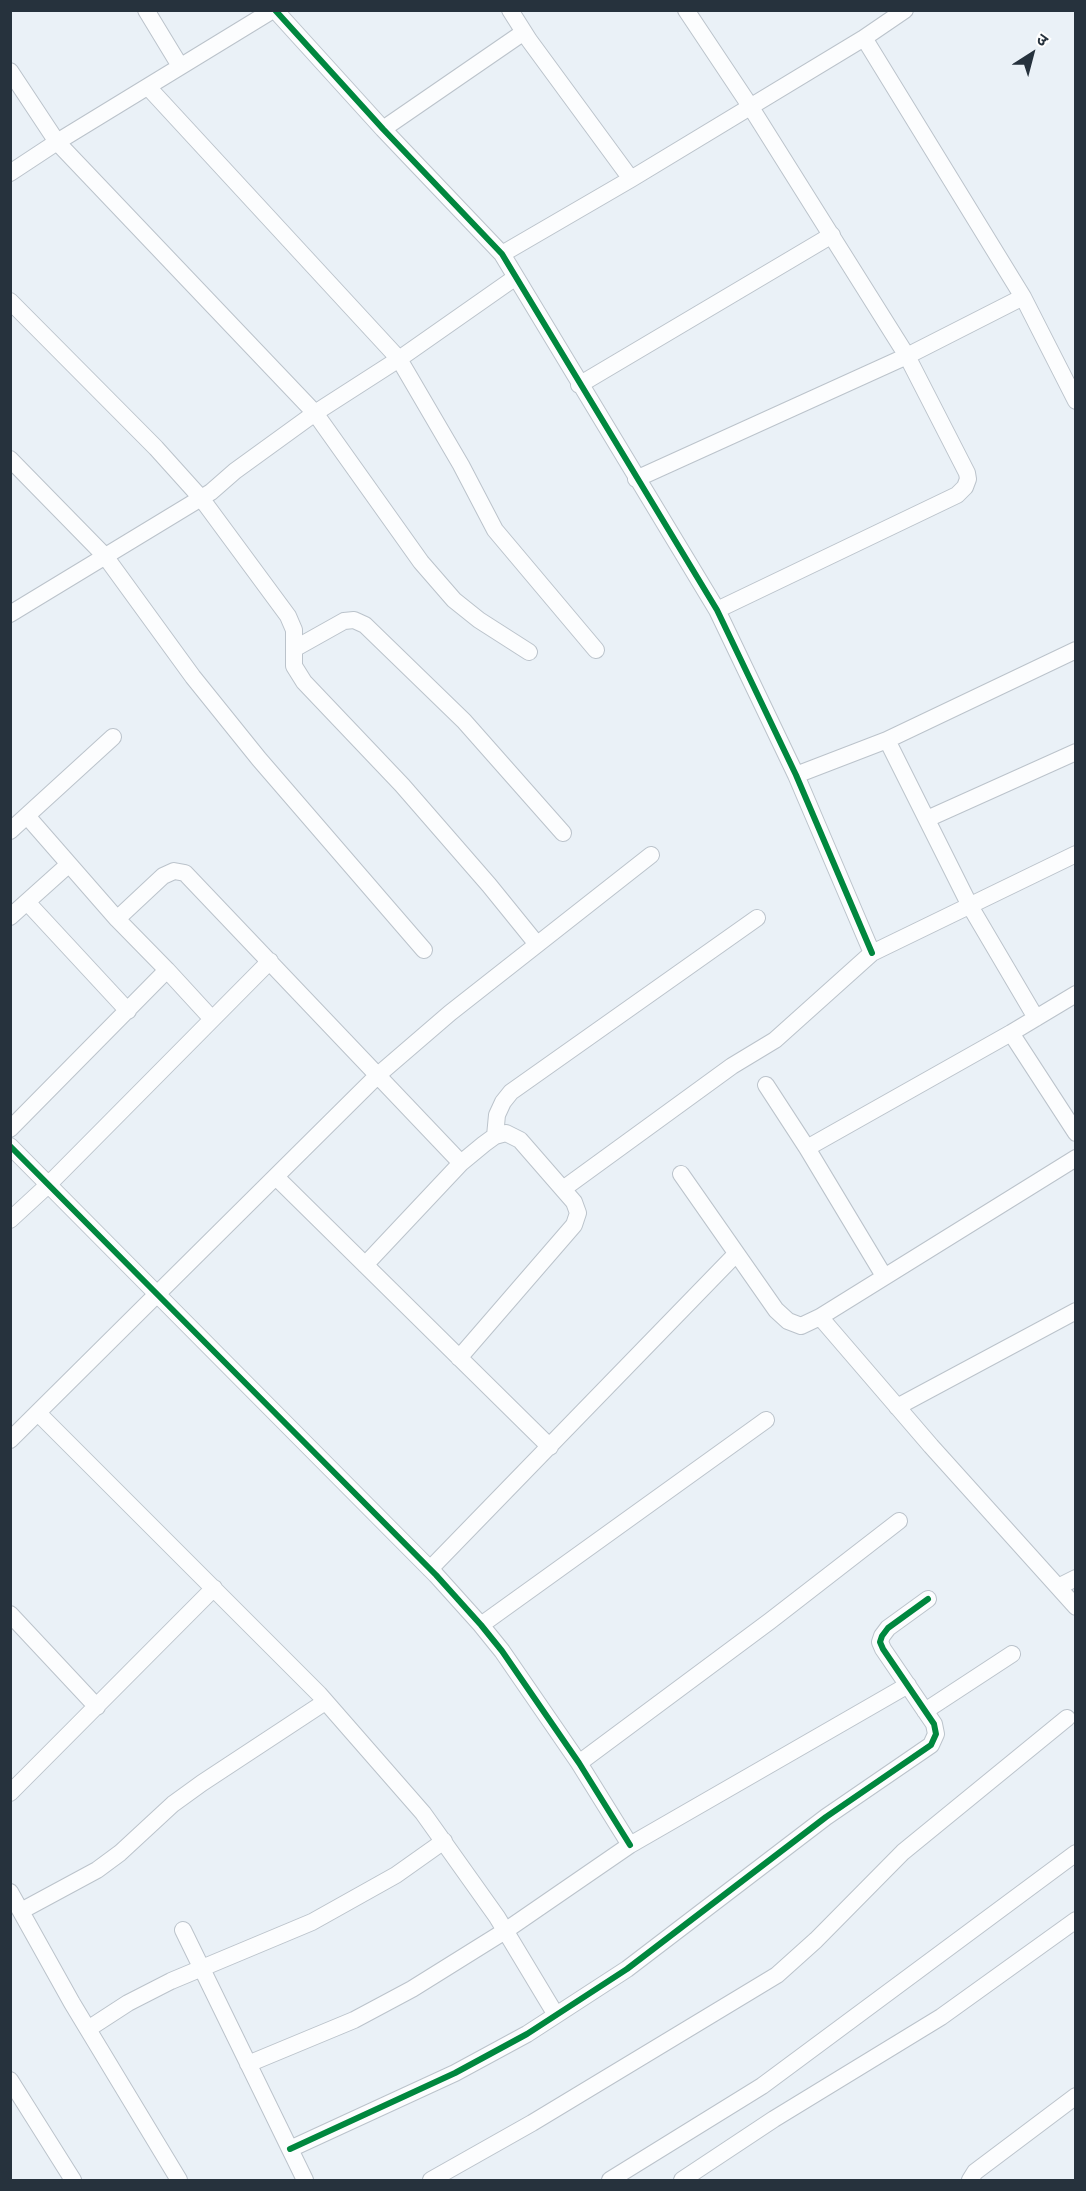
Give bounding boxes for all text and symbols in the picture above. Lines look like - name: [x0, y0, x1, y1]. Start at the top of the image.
- north arrow: [1002, 24, 1062, 84]
- text: उ: [1033, 29, 1052, 50]

